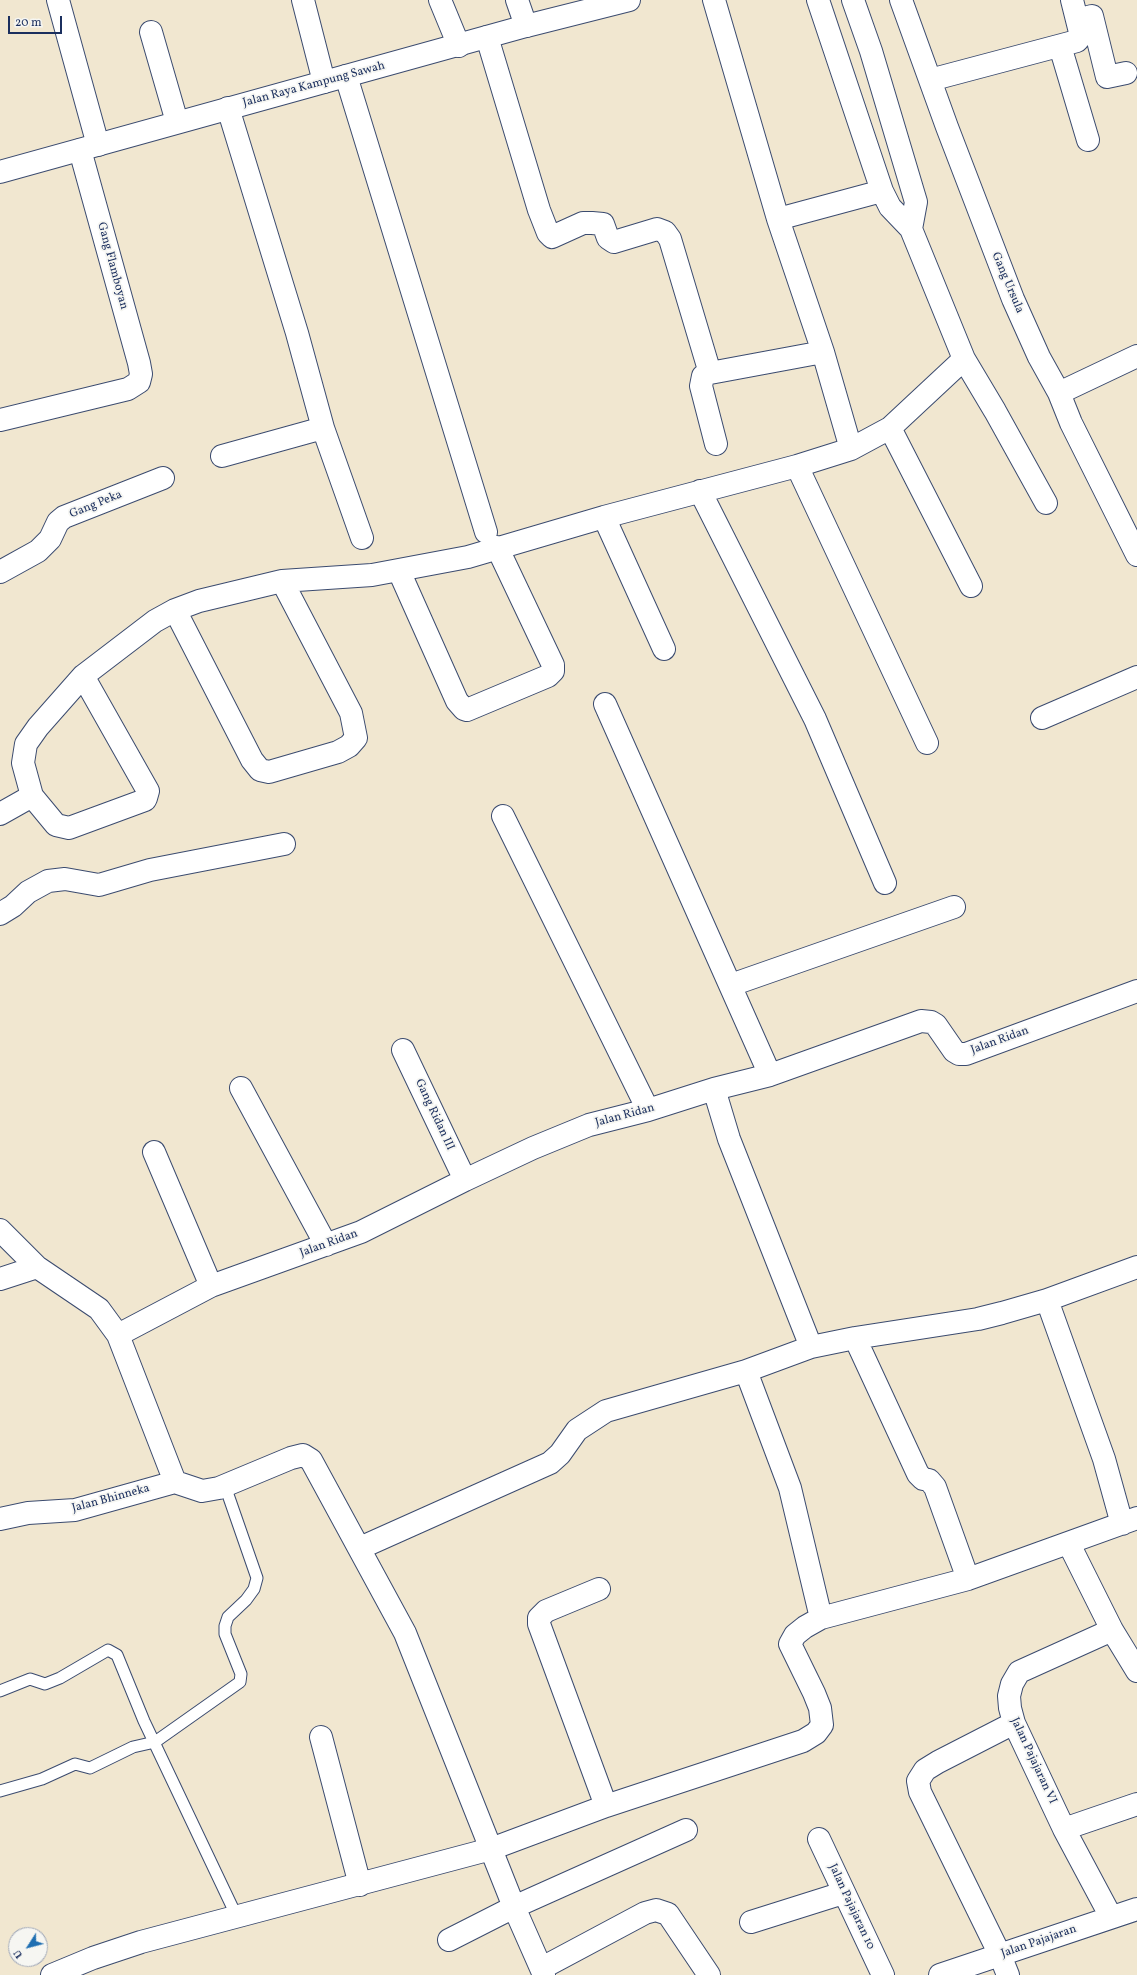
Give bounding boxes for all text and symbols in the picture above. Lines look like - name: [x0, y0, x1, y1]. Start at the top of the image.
- scale bar: [10, 8, 64, 34]
- text: 20 m: [15, 15, 42, 31]
- street label: Jalan Raya Kampung Sawah: [241, 59, 387, 111]
- street label: Gang Flamboyan: [93, 221, 131, 311]
- street label: Gang Ursula: [988, 250, 1026, 316]
- street label: Gang Peka: [68, 488, 124, 522]
- street label: Jalan Ridan: [969, 1024, 1031, 1058]
- street label: Gang Ridan III: [411, 1077, 457, 1153]
- street label: Jalan Ridan: [594, 1101, 656, 1131]
- street label: Jalan Ridan: [298, 1227, 360, 1261]
- street label: Jalan Bhinneka: [71, 1482, 151, 1516]
- street label: Jalan Pajajaran VI: [1007, 1715, 1059, 1807]
- street label: Jalan Pajajaran 10: [825, 1862, 877, 1952]
- street label: Jalan Pajajaran: [999, 1922, 1079, 1962]
- north arrow: [8, 1927, 48, 1967]
- text: U: [10, 1946, 27, 1961]

